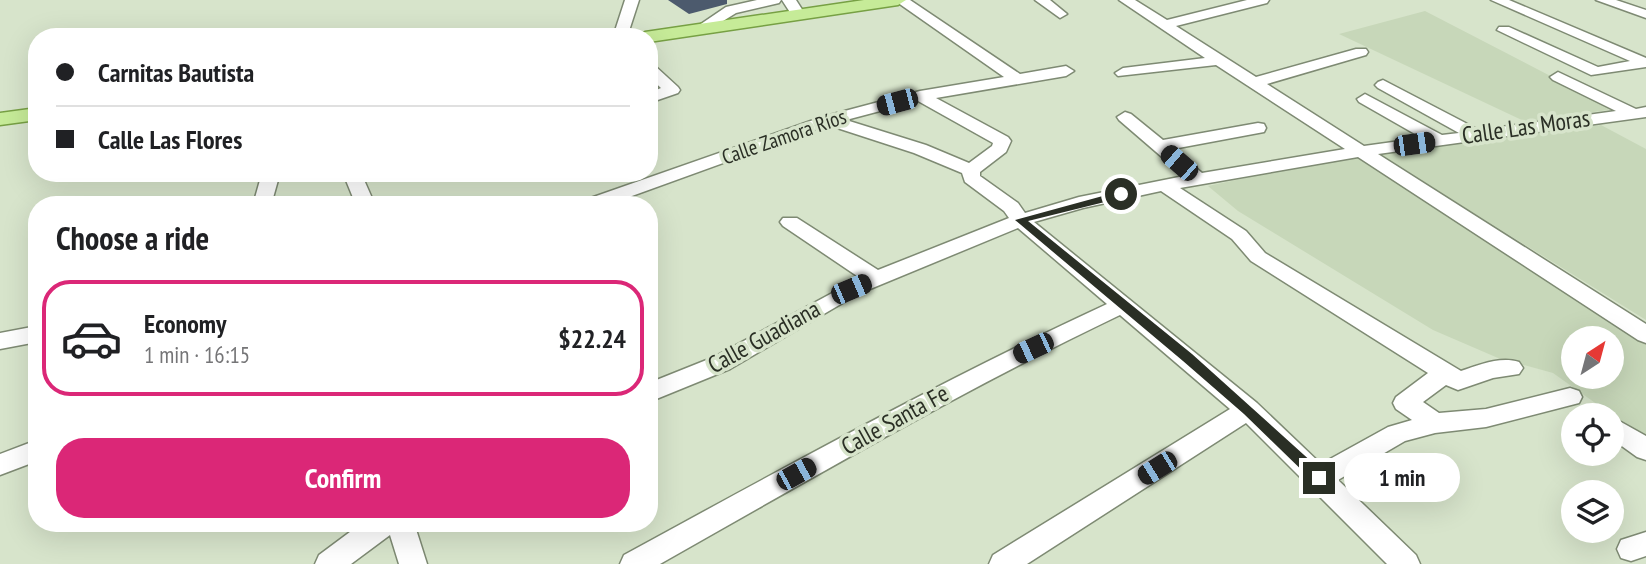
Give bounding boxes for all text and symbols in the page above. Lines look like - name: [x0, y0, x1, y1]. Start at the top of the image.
- text: Carnitas Bautista: [98, 56, 254, 89]
- car: [874, 86, 921, 118]
- street label: Calle Las Moras: [1460, 102, 1592, 151]
- street label: Calle Zamora Ríos: [718, 103, 850, 170]
- text: Calle Las Flores: [98, 123, 242, 156]
- car: [1392, 131, 1437, 157]
- car: [1157, 141, 1202, 185]
- route start: [1105, 178, 1137, 210]
- text: Choose a ride: [56, 217, 209, 259]
- car: [828, 271, 875, 307]
- street label: Calle Guadiana: [702, 293, 825, 380]
- icon: car: [60, 307, 123, 370]
- text: Economy: [144, 307, 226, 340]
- text: $22.24: [558, 322, 626, 355]
- north arrow: [1561, 326, 1624, 388]
- map controls: [1561, 326, 1624, 543]
- car: [1010, 330, 1057, 366]
- text: 1 min · 16:15: [144, 340, 250, 369]
- street label: Calle Santa Fe: [836, 377, 954, 462]
- button: locate: [1561, 403, 1624, 466]
- button: Confirm: [56, 438, 630, 518]
- car: [1134, 448, 1181, 488]
- callout: 1 min: [1344, 454, 1459, 503]
- car: [773, 455, 820, 493]
- route end: [1303, 462, 1335, 494]
- text: 1 min: [1379, 463, 1425, 492]
- button: layers: [1561, 480, 1624, 543]

